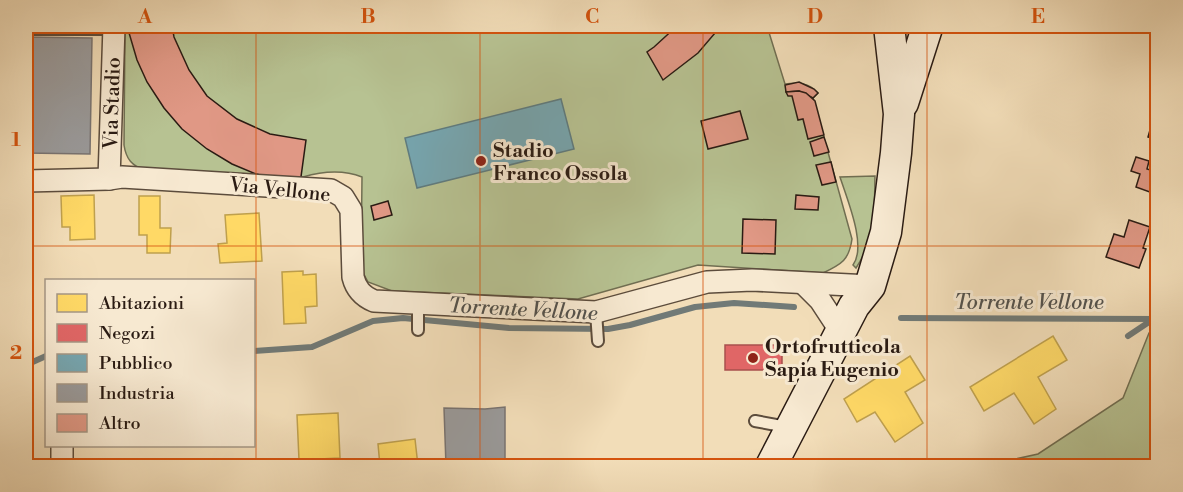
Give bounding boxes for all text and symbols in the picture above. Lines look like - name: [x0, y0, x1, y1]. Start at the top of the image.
- text: A: [137, 5, 153, 30]
- text: B: [360, 5, 376, 30]
- text: C: [585, 5, 599, 30]
- text: D: [807, 5, 823, 30]
- text: E: [1031, 5, 1045, 30]
- street label: Via Stadio: [99, 57, 127, 151]
- text: 1: [11, 128, 21, 153]
- place label: Stadio Franco Ossola: [493, 139, 628, 187]
- marker: Stadio Franco Ossola: [474, 154, 488, 168]
- street label: Via Vellone: [227, 173, 332, 208]
- legend: [45, 279, 255, 447]
- water label: Torrente Vellone: [954, 290, 1104, 316]
- text: Abitazioni: [98, 292, 184, 315]
- water label: Torrente Vellone: [448, 293, 598, 327]
- text: Negozi: [99, 322, 155, 345]
- place label: Ortofrutticola Sapia Eugenio: [765, 335, 901, 383]
- text: 2: [10, 341, 22, 366]
- marker: Ortofrutticola Sapia Eugenio: [746, 351, 760, 365]
- text: Pubblico: [99, 352, 173, 375]
- text: Industria: [99, 382, 176, 405]
- text: Altro: [98, 412, 141, 435]

